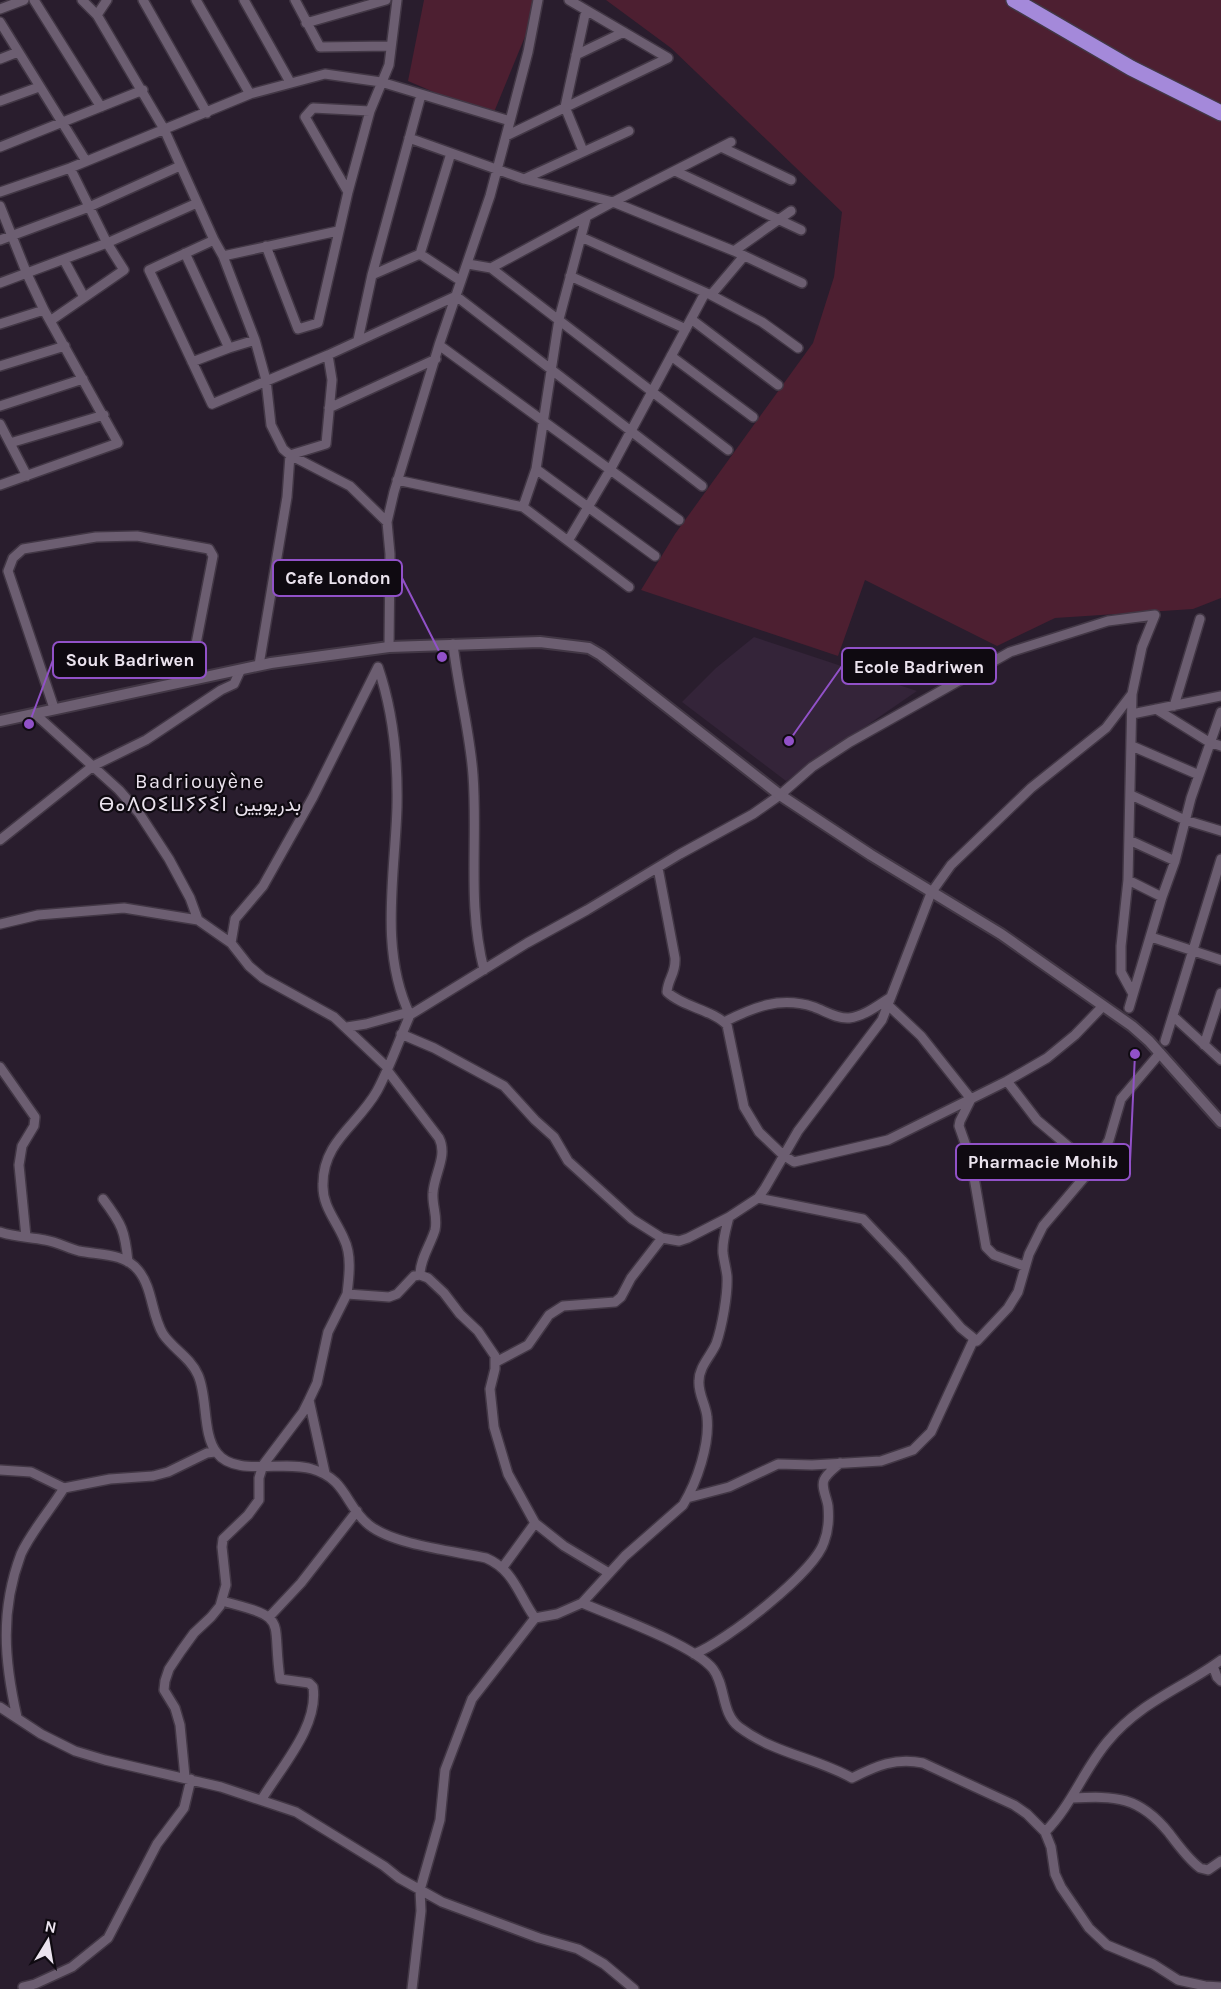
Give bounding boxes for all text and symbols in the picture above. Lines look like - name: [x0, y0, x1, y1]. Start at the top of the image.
- callout: Cafe London: [273, 560, 402, 596]
- text: Cafe London: [285, 567, 391, 589]
- callout: Souk Badriwen: [53, 642, 206, 678]
- callout: Ecole Badriwen: [842, 648, 996, 684]
- text: Souk Badriwen: [66, 649, 194, 671]
- text: Ecole Badriwen: [854, 656, 984, 678]
- district label: Badriouyène ⴱⴰⴷⵔⵉⵡⵢⵢⵉⵏ بدريويين: [99, 770, 301, 817]
- callout: Pharmacie Mohib: [956, 1144, 1130, 1180]
- text: Pharmacie Mohib: [968, 1151, 1118, 1173]
- north arrow: [18, 1911, 78, 1971]
- text: N: [43, 1916, 58, 1937]

